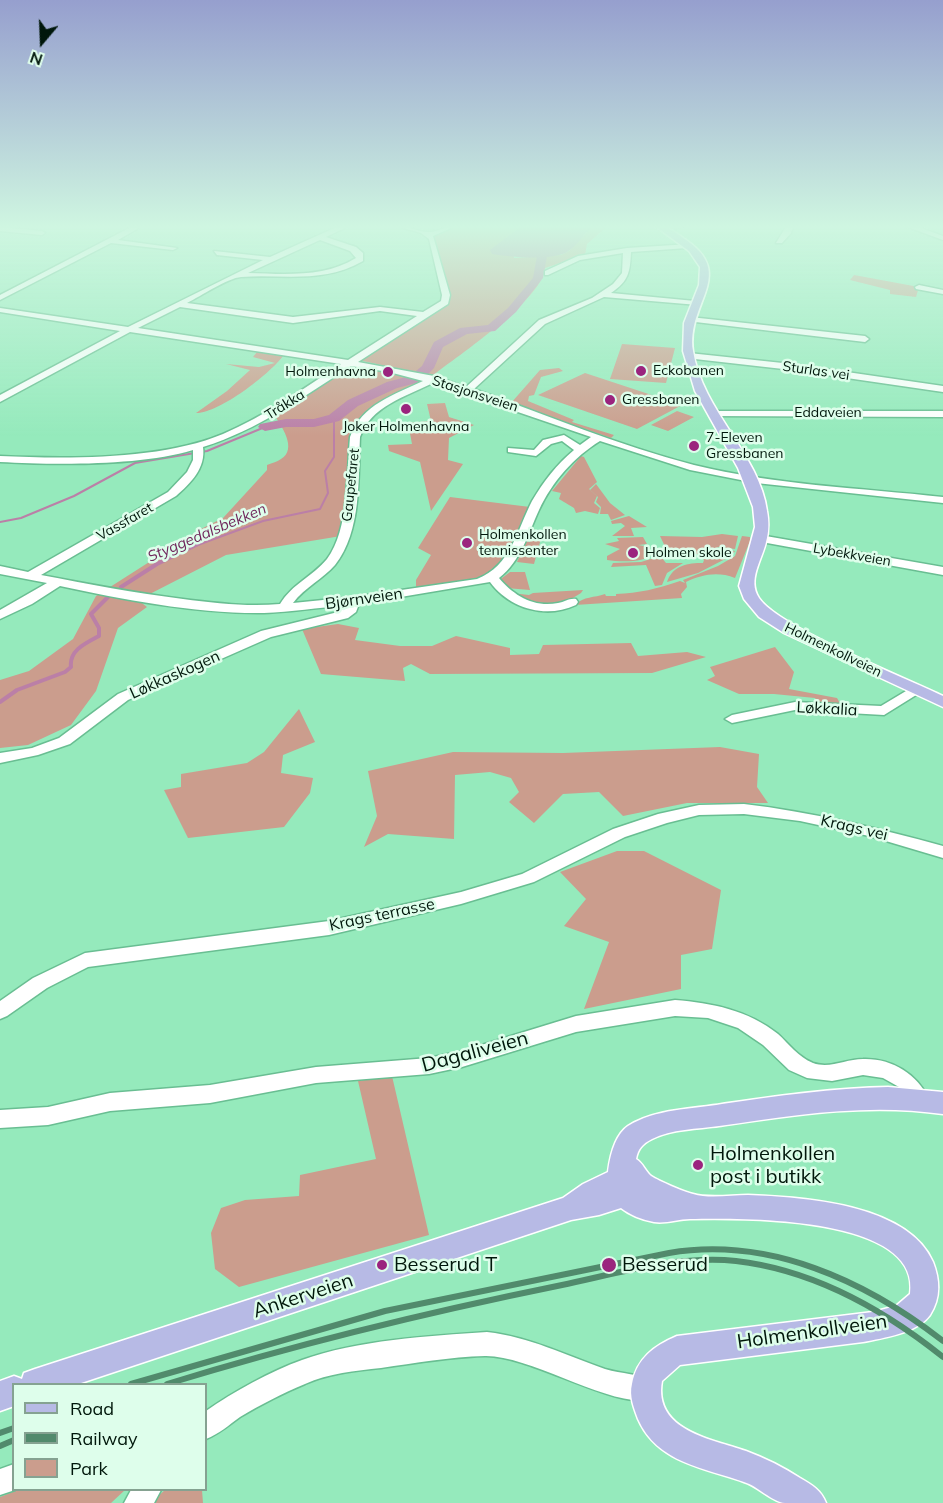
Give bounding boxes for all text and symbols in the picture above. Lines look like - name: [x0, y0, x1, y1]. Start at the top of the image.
- north arrow: [12, 12, 72, 72]
- text: N: [27, 48, 45, 70]
- street label: Sturlas vei: [781, 358, 851, 384]
- place label: Eckobanen: [653, 363, 724, 379]
- place label: Holmenhavna: [285, 364, 376, 380]
- marker: Eckobanen: [634, 364, 648, 378]
- marker: Holmenhavna: [381, 365, 395, 379]
- street label: Stasjonsveien: [430, 372, 520, 416]
- street label: Tråkka: [262, 386, 308, 424]
- place label: Gressbanen: [622, 392, 700, 408]
- marker: Gressbanen: [603, 393, 617, 407]
- marker: Joker Holmenhavna: [399, 402, 413, 416]
- street label: Eddaveien: [794, 405, 862, 421]
- place label: Joker Holmenhavna: [343, 419, 469, 435]
- place label: 7-Eleven Gressbanen: [706, 430, 784, 462]
- marker: 7-Eleven Gressbanen: [687, 439, 701, 453]
- street label: Gaupefaret: [339, 448, 363, 522]
- street label: Vassfaret: [94, 499, 156, 545]
- water label: Styggedalsbekken: [145, 500, 269, 566]
- place label: Holmenkollen tennissenter: [479, 527, 567, 560]
- marker: Holmenkollen tennissenter: [460, 536, 474, 550]
- street label: Lybekkveien: [812, 540, 892, 570]
- place label: Holmen skole: [645, 545, 732, 561]
- marker: Holmen skole: [626, 546, 640, 560]
- street label: Bjørnveien: [324, 584, 404, 614]
- street label: Holmenkollveien: [782, 619, 884, 681]
- street label: Løkkaskogen: [127, 647, 223, 703]
- street label: Løkkalia: [796, 698, 858, 720]
- street label: Krags vei: [819, 811, 889, 845]
- street label: Krags terrasse: [328, 894, 436, 936]
- street label: Dagaliveien: [419, 1026, 531, 1078]
- place label: Holmenkollen post i butikk: [710, 1142, 835, 1189]
- marker: Holmenkollen post i butikk: [691, 1158, 705, 1172]
- place label: Besserud T: [394, 1253, 497, 1277]
- place label: Besserud: [622, 1253, 708, 1277]
- marker: Besserud: [600, 1256, 618, 1274]
- marker: Besserud T: [375, 1258, 389, 1272]
- street label: Ankerveien: [250, 1269, 356, 1323]
- street label: Holmenkollveien: [735, 1310, 889, 1354]
- legend: [12, 1383, 207, 1491]
- text: Road: [70, 1397, 114, 1420]
- text: Railway: [70, 1427, 138, 1450]
- text: Park: [70, 1457, 108, 1480]

